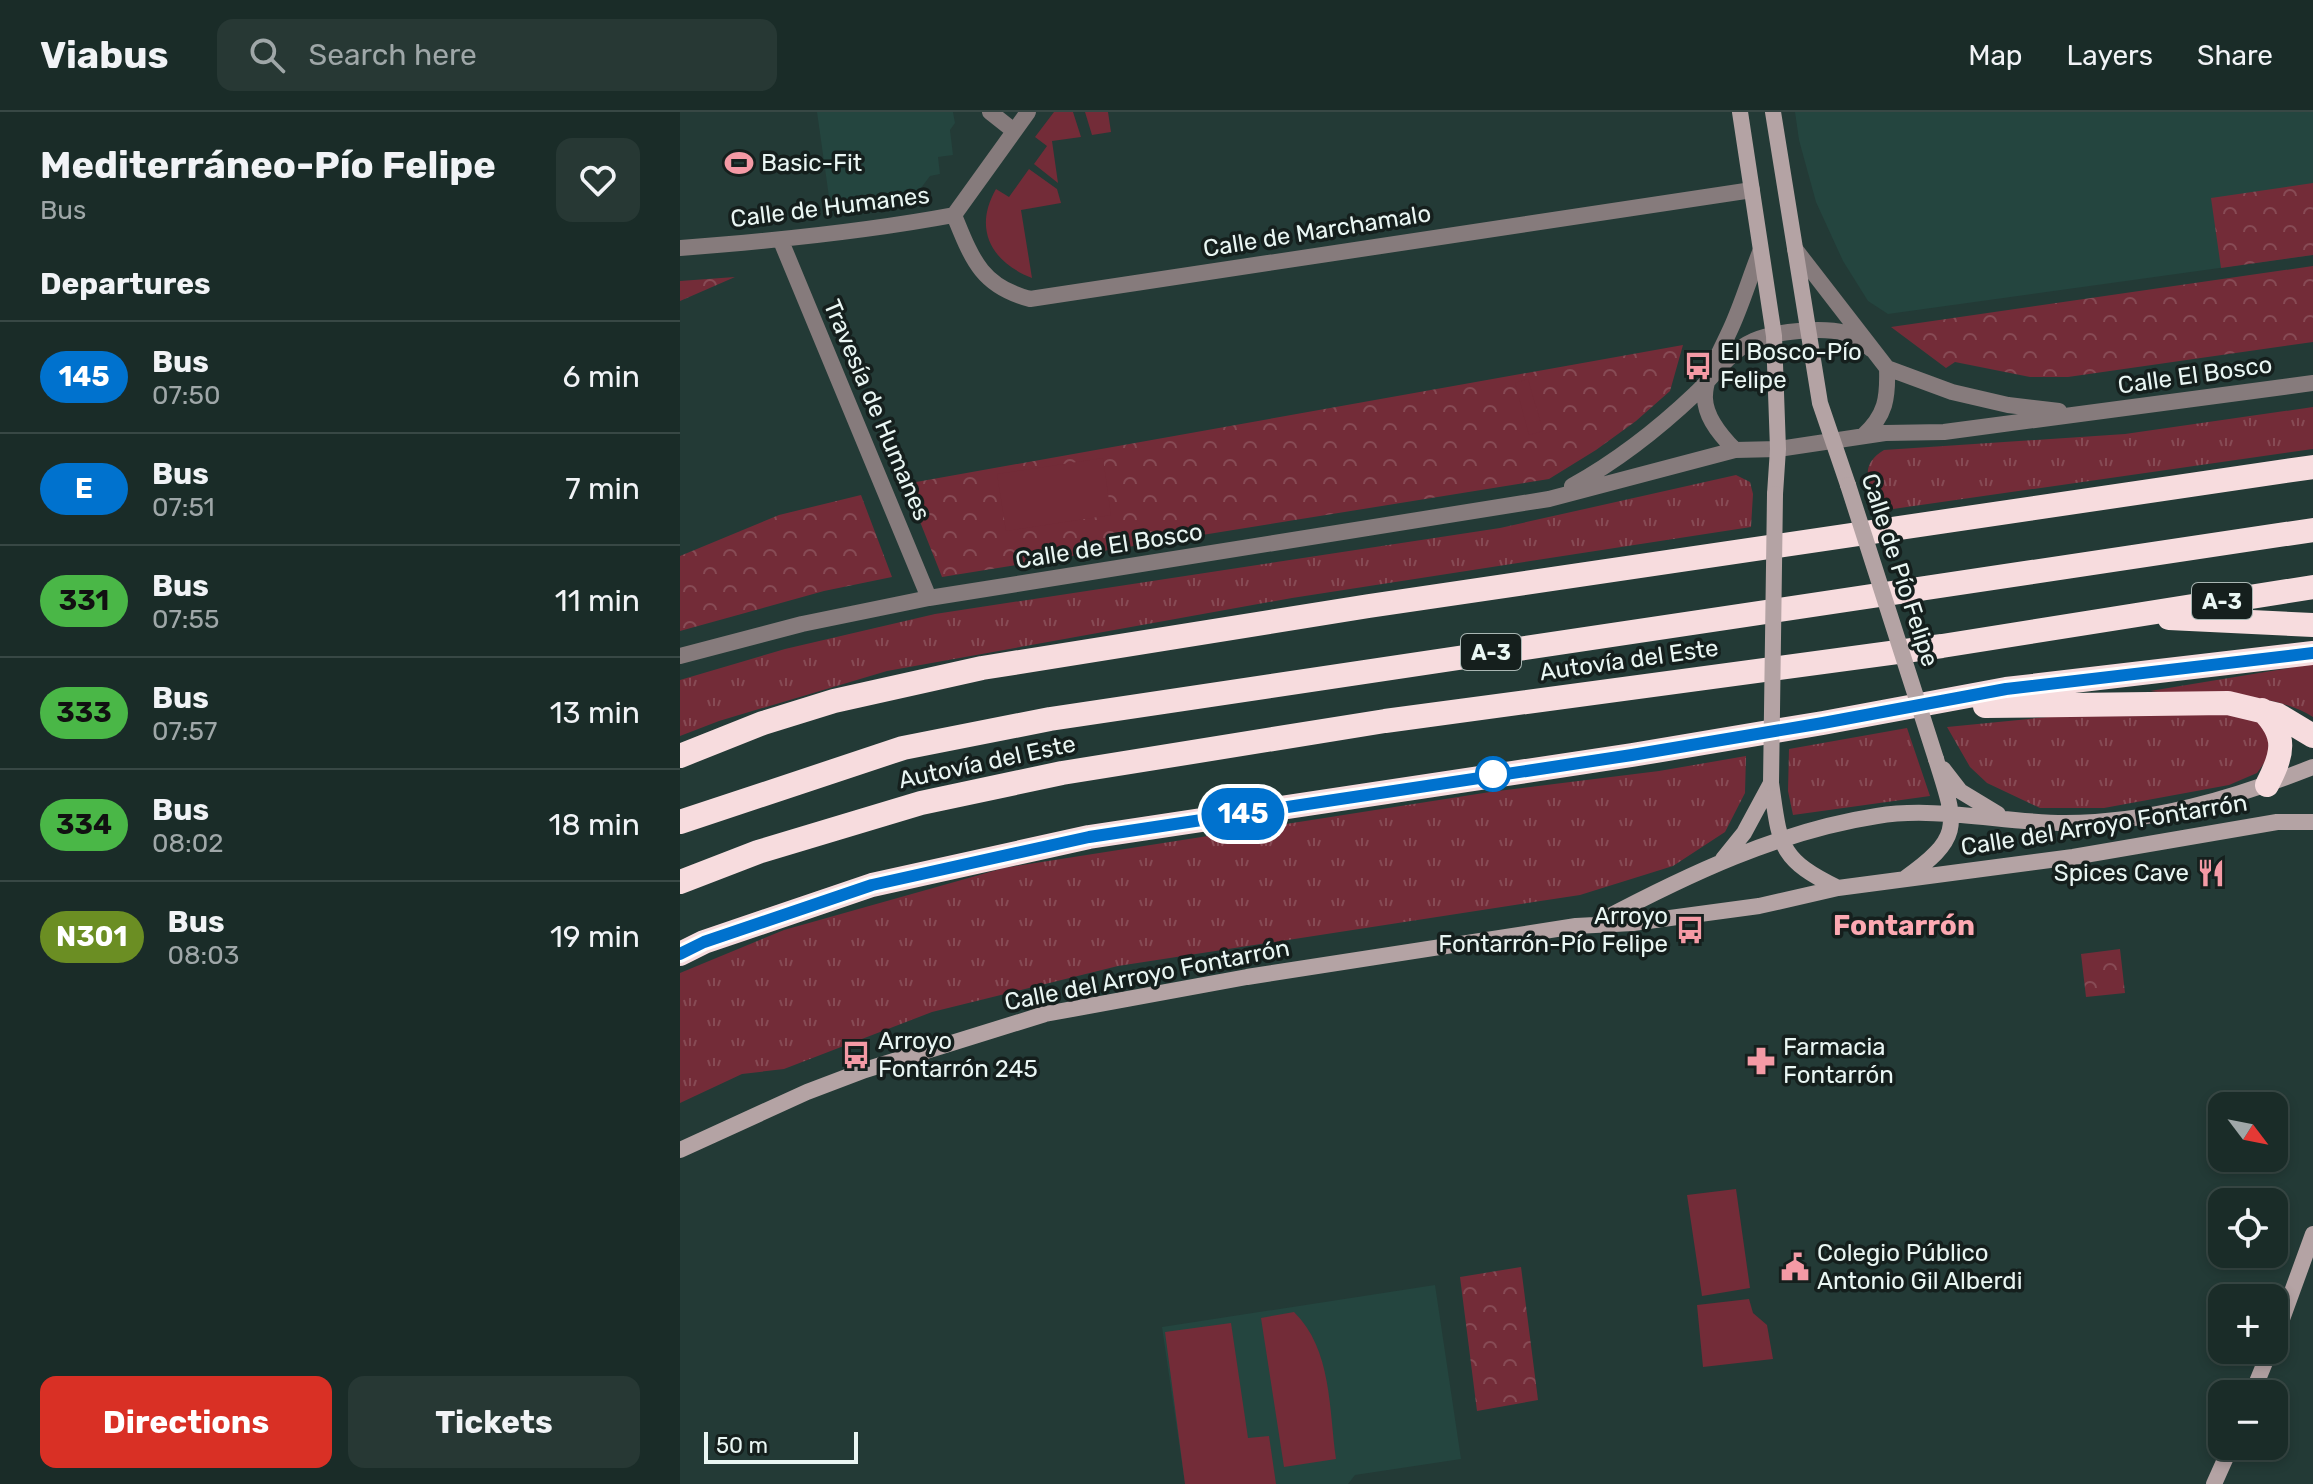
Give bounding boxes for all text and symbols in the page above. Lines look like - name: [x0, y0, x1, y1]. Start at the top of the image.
- search box: [217, 19, 777, 91]
- text: Viabus: [40, 32, 169, 78]
- icon: search: [245, 33, 289, 77]
- text: Search here: [309, 37, 477, 73]
- text: Map: [1968, 39, 2023, 72]
- text: Layers: [2067, 39, 2153, 72]
- text: Share: [2197, 39, 2273, 72]
- button: heart: [556, 138, 640, 222]
- text: Mediterráneo-Pío Felipe: [40, 142, 496, 188]
- sports icon: Basic-Fit: [724, 148, 754, 178]
- place label: Basic-Fit: [761, 149, 862, 177]
- street label: Calle de Humanes: [729, 181, 931, 233]
- text: Bus: [40, 195, 86, 226]
- street label: Calle de Marchamalo: [1201, 199, 1433, 263]
- text: Departures: [40, 266, 211, 302]
- street label: Travesía de Humanes: [818, 295, 936, 525]
- place label: El Bosco-Pío Felipe: [1720, 338, 1862, 394]
- text: Bus: [152, 344, 209, 380]
- street label: Calle El Bosco: [2116, 350, 2274, 400]
- bus stop icon: El Bosco-Pío Felipe: [1683, 351, 1713, 381]
- text: 6 min: [562, 359, 640, 395]
- text: 145: [58, 360, 110, 393]
- text: 07:50: [152, 380, 220, 411]
- text: Bus: [152, 456, 209, 492]
- street label: Calle de Pío Felipe: [1856, 470, 1944, 670]
- text: 7 min: [565, 471, 640, 507]
- text: E: [75, 472, 93, 505]
- text: 07:51: [152, 492, 215, 523]
- street label: Calle de El Bosco: [1013, 517, 1205, 575]
- text: Bus: [152, 568, 209, 604]
- text: 11 min: [555, 583, 640, 619]
- road number: A-3: [2192, 583, 2252, 619]
- text: 331: [59, 584, 109, 617]
- text: 07:55: [152, 604, 219, 635]
- road number: A-3: [1461, 634, 1521, 670]
- street label: Autovía del Este: [1538, 634, 1720, 686]
- text: Bus: [152, 680, 209, 716]
- text: 13 min: [550, 695, 640, 731]
- text: 333: [56, 696, 112, 729]
- text: 07:57: [152, 716, 217, 747]
- street label: Autovía del Este: [896, 730, 1078, 794]
- unlabelled marker: [1476, 757, 1510, 791]
- line badge: 145: [1197, 788, 1289, 840]
- street label: Calle del Arroyo Fontarrón: [1959, 789, 2249, 861]
- text: Bus: [152, 792, 209, 828]
- text: 145: [1217, 797, 1269, 830]
- text: 18 min: [549, 807, 640, 843]
- text: 334: [56, 808, 112, 841]
- text: 08:02: [152, 828, 224, 859]
- restaurant icon: Spices Cave: [2196, 858, 2226, 888]
- place label: Spices Cave: [2054, 859, 2189, 887]
- place label: Arroyo Fontarrón-Pío Felipe: [1438, 902, 1668, 958]
- text: Bus: [168, 904, 225, 940]
- district label: Fontarrón: [1833, 909, 1975, 942]
- bus stop icon: Arroyo Fontarrón-Pío Felipe: [1675, 915, 1705, 945]
- text: 19 min: [550, 919, 640, 955]
- text: N301: [56, 920, 128, 953]
- street label: Calle del Arroyo Fontarrón: [1002, 934, 1292, 1016]
- text: 08:03: [168, 940, 239, 971]
- place label: Arroyo Fontarrón 245: [878, 1027, 1038, 1083]
- place label: Farmacia Fontarrón: [1783, 1033, 1894, 1089]
- bus stop icon: Arroyo Fontarrón 245: [841, 1040, 871, 1070]
- pharmacy icon: Farmacia Fontarrón: [1746, 1046, 1776, 1076]
- north arrow: [2208, 1092, 2288, 1172]
- map controls: [2208, 1092, 2288, 1460]
- button: locate: [2208, 1188, 2288, 1268]
- place label: Colegio Público Antonio Gil Alberdi: [1817, 1239, 2022, 1295]
- public building icon: Colegio Público Antonio Gil Alberdi: [1780, 1252, 1810, 1282]
- button: +: [2208, 1284, 2288, 1364]
- button: Directions: [40, 1376, 332, 1468]
- button: Tickets: [348, 1376, 640, 1468]
- button: −: [2208, 1380, 2288, 1460]
- scale bar: [704, 1428, 858, 1464]
- text: 50 m: [716, 1432, 768, 1459]

